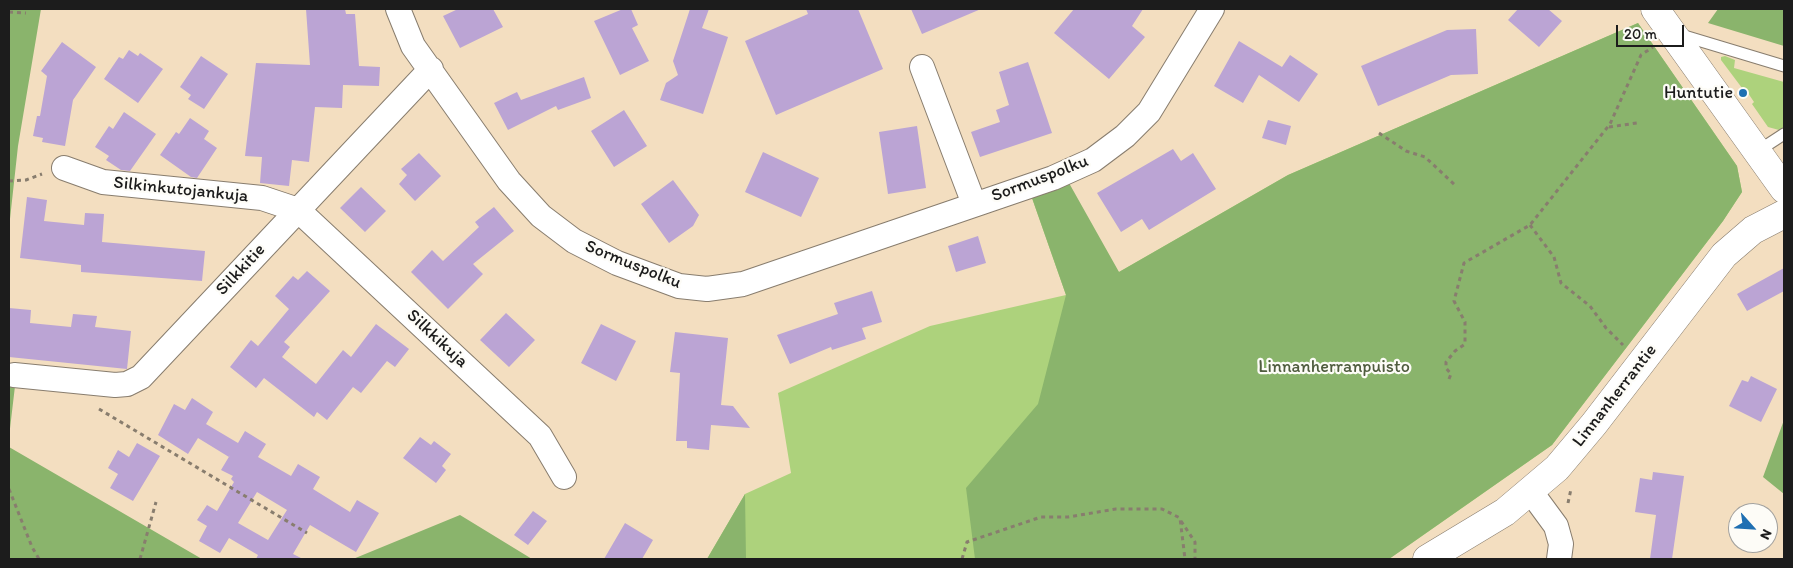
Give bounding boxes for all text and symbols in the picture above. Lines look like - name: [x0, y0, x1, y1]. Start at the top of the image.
- scale bar: [1618, 15, 1686, 47]
- text: 20 m: [1624, 25, 1657, 43]
- place label: Huntutie: [1664, 82, 1733, 104]
- marker: Huntutie: [1737, 87, 1749, 99]
- street label: Sormuspolku: [989, 151, 1091, 207]
- street label: Silkinkutojankuja: [112, 172, 250, 208]
- street label: Sormuspolku: [582, 236, 684, 294]
- street label: Silkkitie: [212, 240, 270, 300]
- street label: Silkkikuja: [402, 305, 472, 373]
- street label: Linnanherrantie: [1568, 340, 1662, 452]
- park label: Linnanherranpuisto: [1258, 356, 1410, 378]
- north arrow: [1728, 503, 1778, 553]
- text: N: [1756, 526, 1776, 542]

